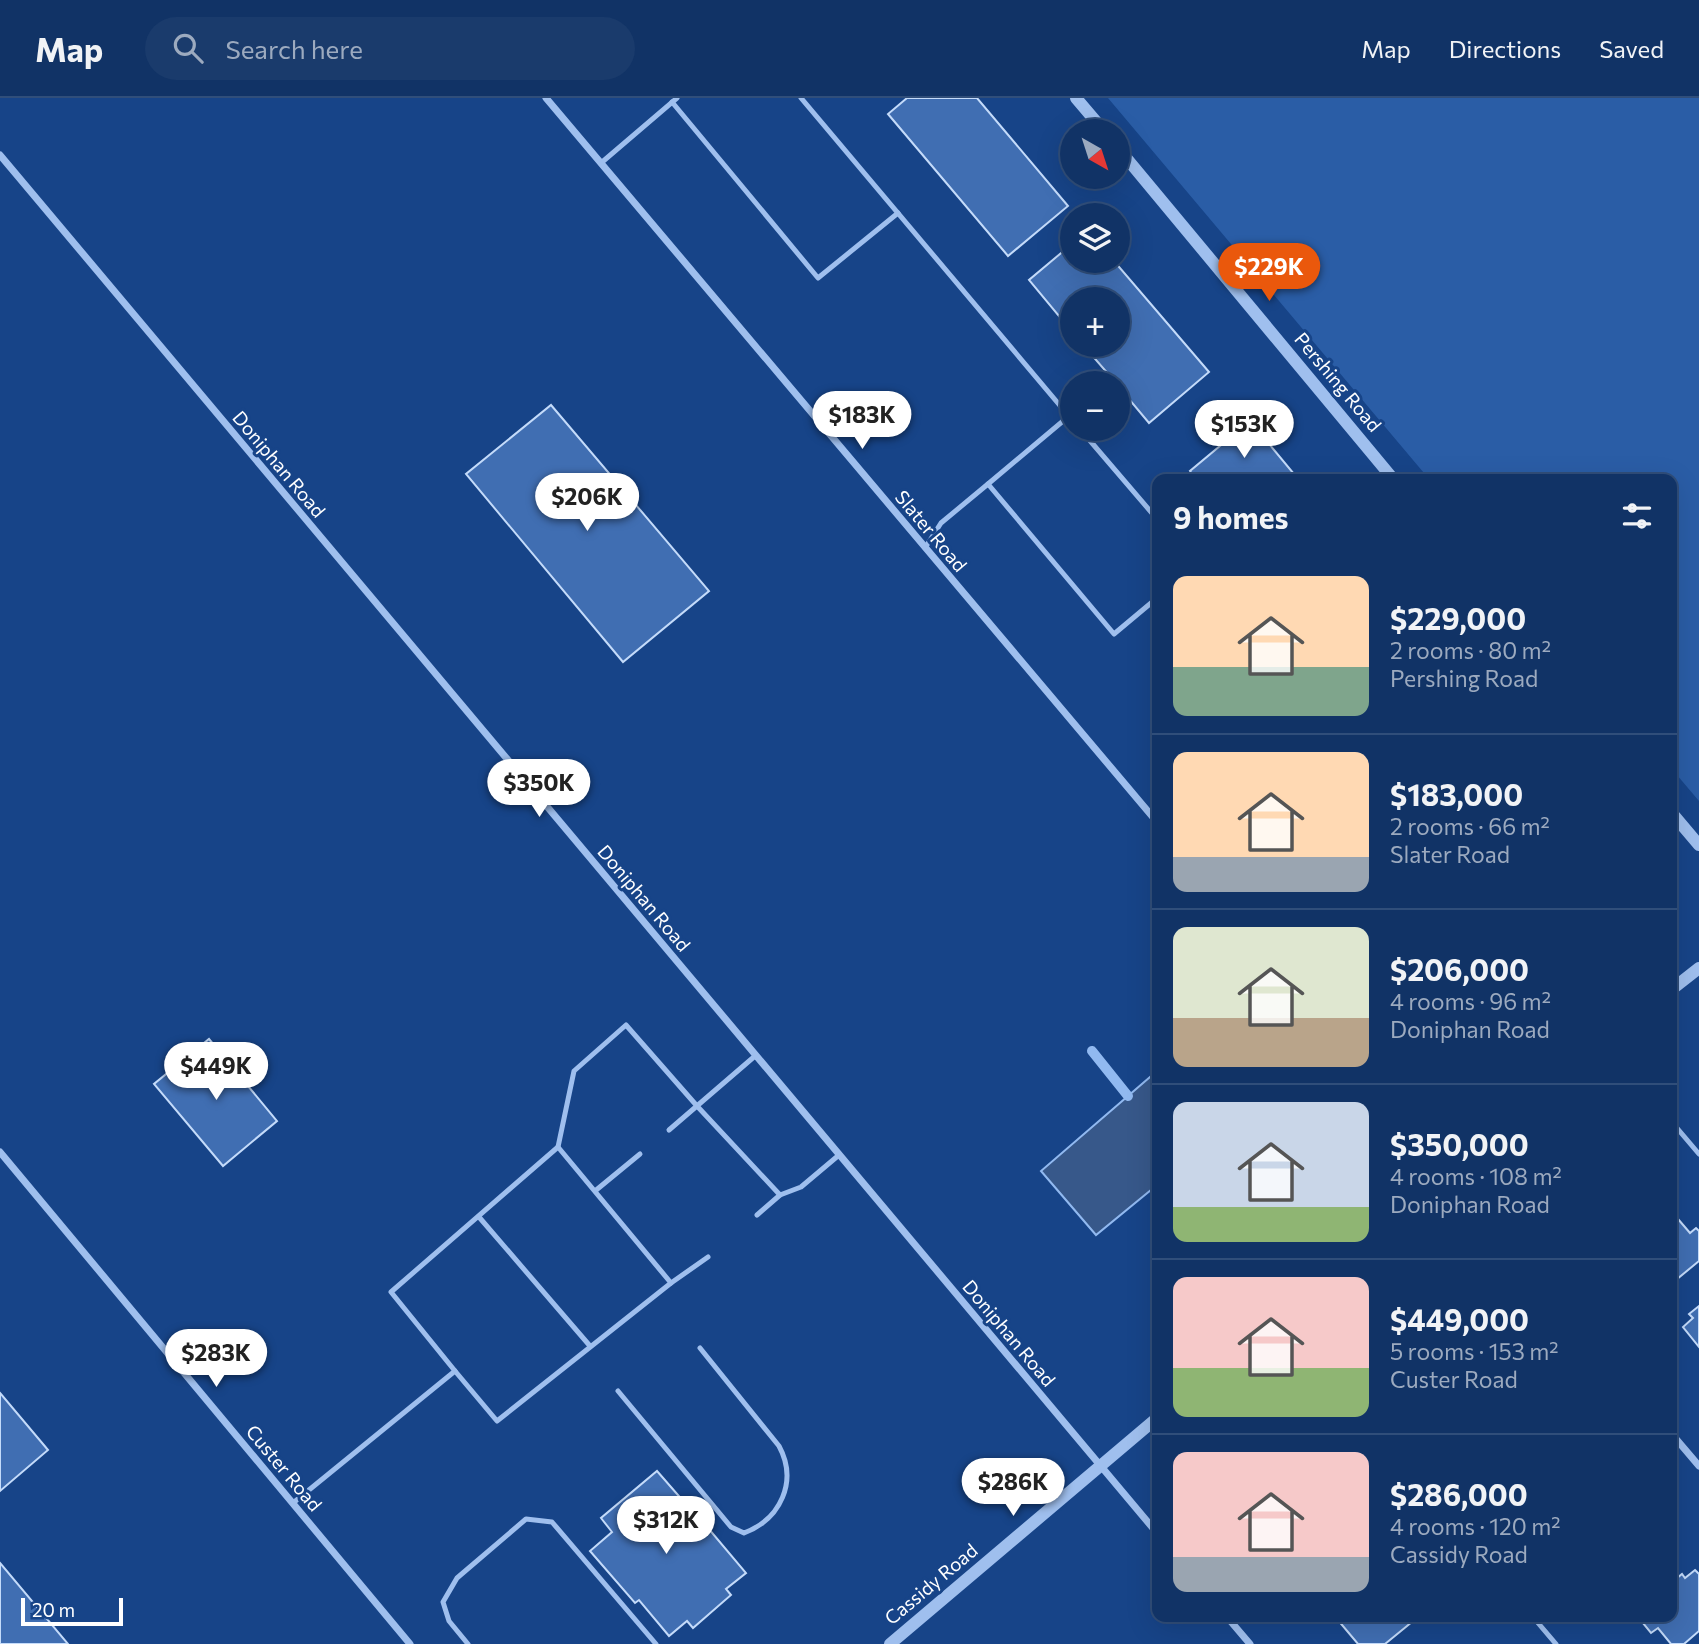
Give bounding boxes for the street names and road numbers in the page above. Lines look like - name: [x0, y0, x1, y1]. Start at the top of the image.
- street label: Pershing Road: [1290, 327, 1387, 436]
- street label: Doniphan Road: [228, 406, 331, 522]
- street label: Slater Road: [891, 485, 972, 576]
- street label: Doniphan Road: [593, 840, 696, 956]
- street label: Doniphan Road: [958, 1275, 1061, 1391]
- street label: Custer Road: [242, 1420, 327, 1515]
- street label: Cassidy Road: [880, 1538, 982, 1629]

